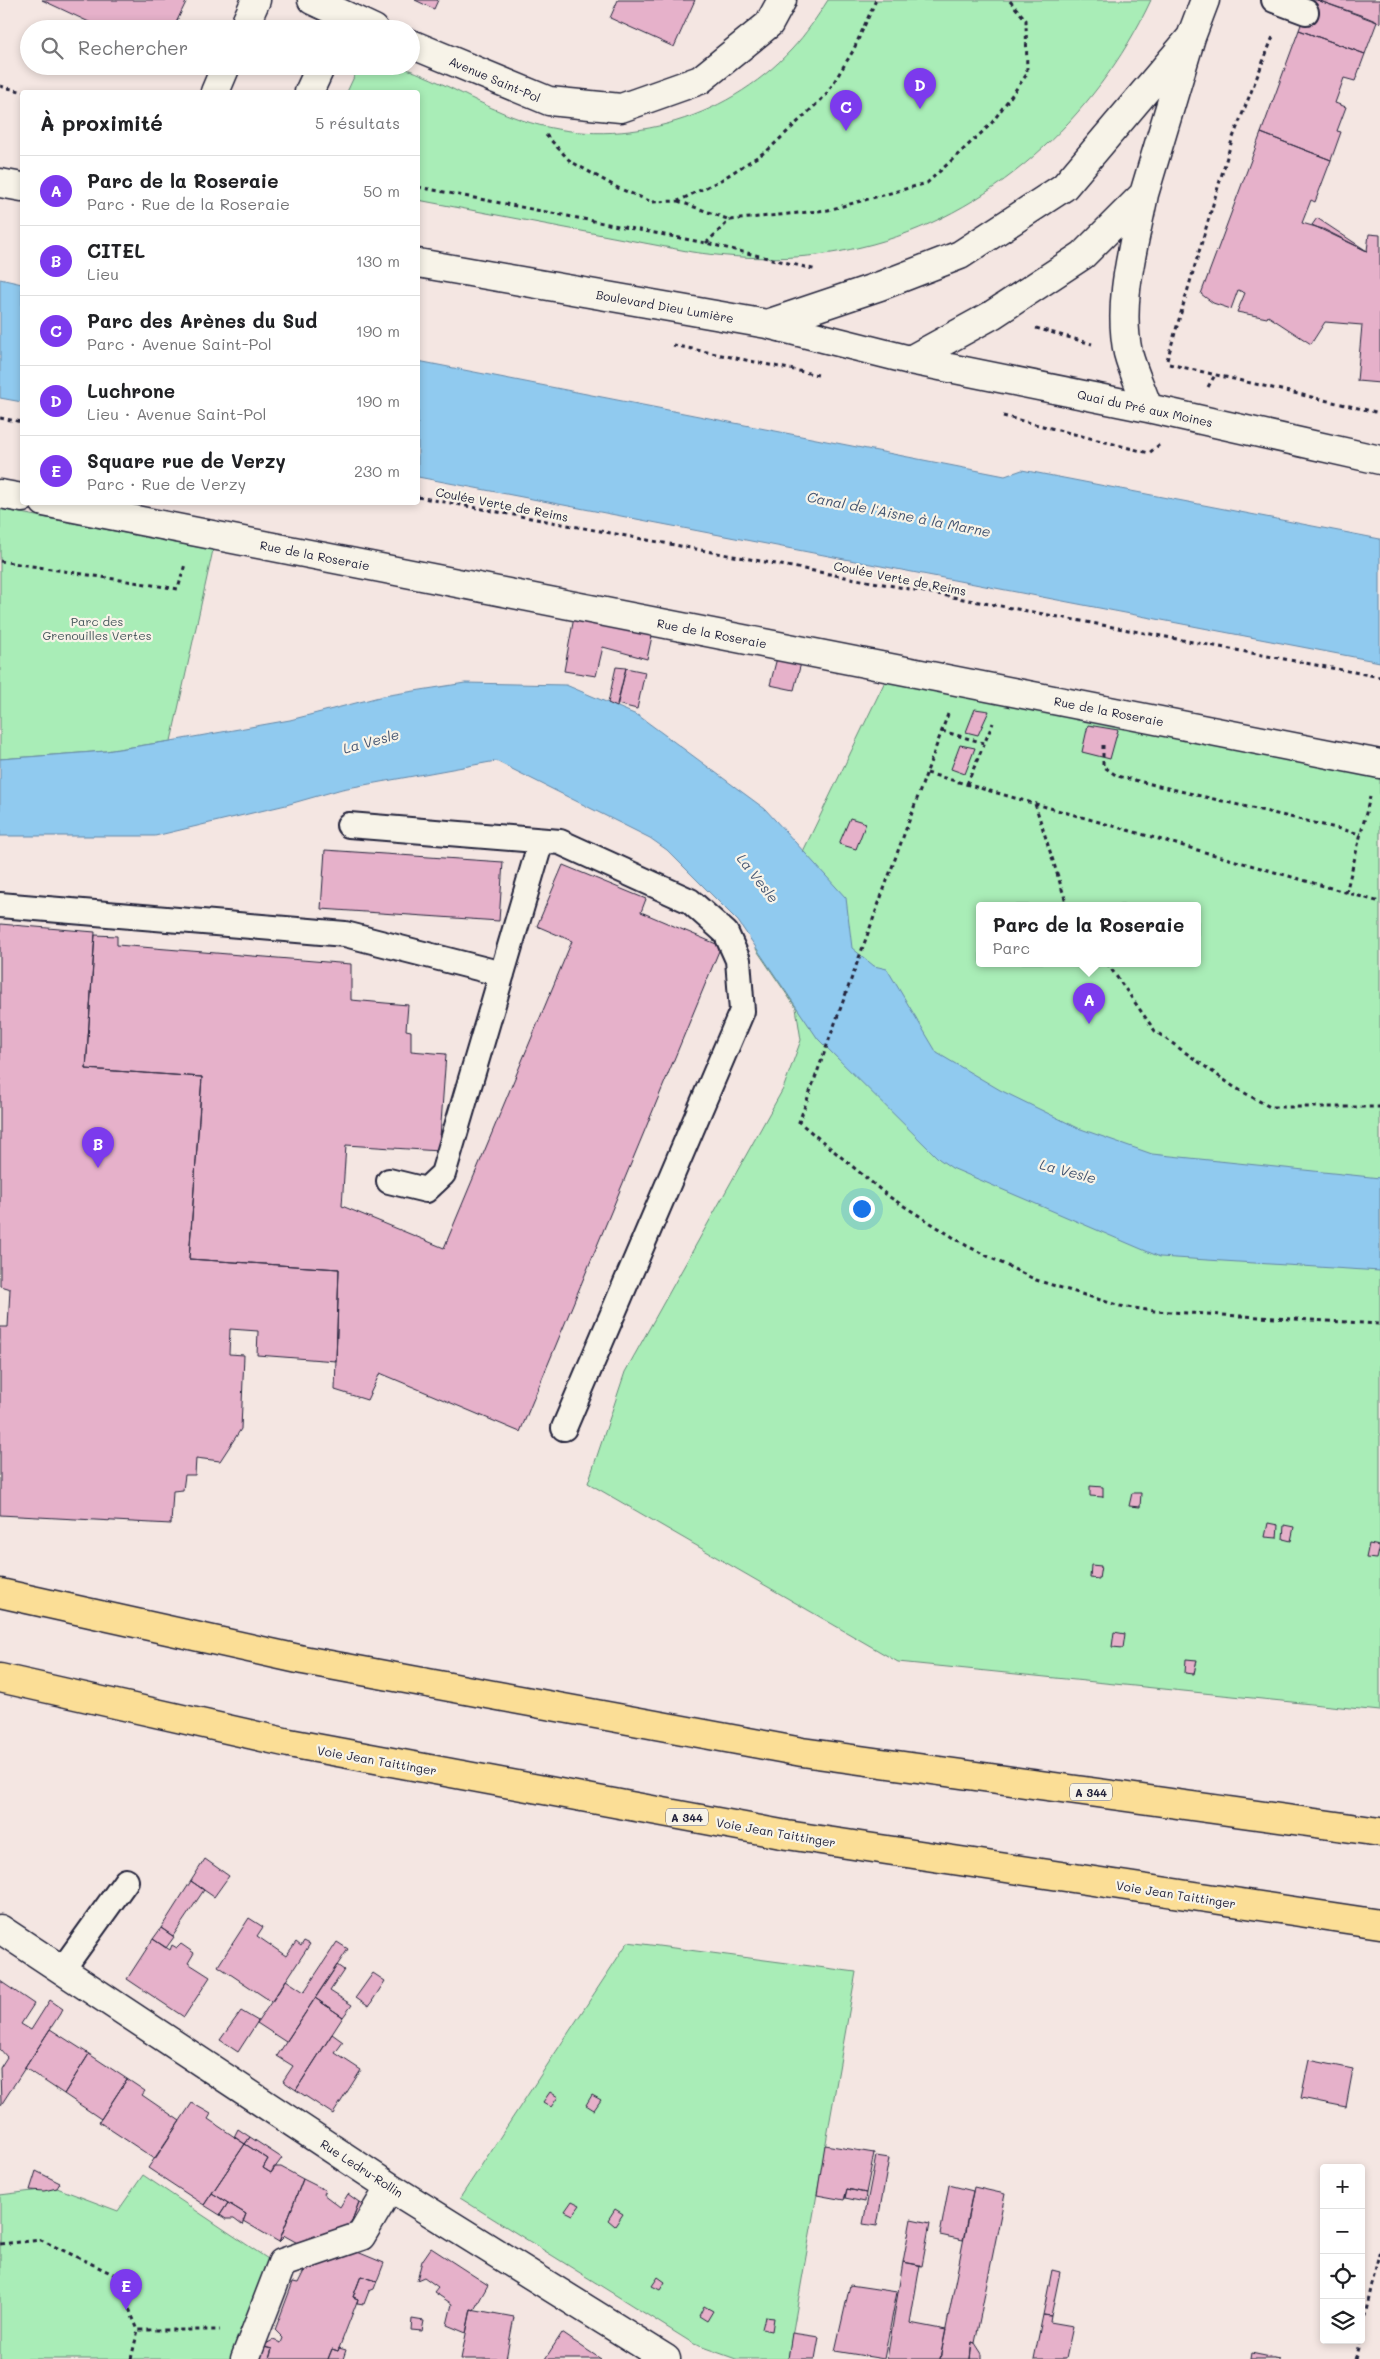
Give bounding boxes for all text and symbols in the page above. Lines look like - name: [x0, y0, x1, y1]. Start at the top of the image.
- search box: [20, 20, 420, 75]
- icon: search: [38, 34, 66, 62]
- text: Rechercher: [78, 35, 188, 60]
- street label: Avenue Saint-Pol: [447, 53, 543, 105]
- pin: D: [904, 68, 936, 109]
- pin: C: [830, 90, 862, 131]
- text: À proximité: [40, 109, 163, 136]
- text: 5 résultats: [315, 112, 400, 133]
- text: Parc de la Roseraie: [87, 168, 278, 193]
- text: A: [50, 180, 62, 201]
- text: 50 m: [363, 180, 400, 201]
- text: Parc · Rue de la Roseraie: [87, 193, 290, 214]
- text: CITEL: [87, 238, 145, 263]
- text: B: [51, 250, 61, 271]
- text: 130 m: [356, 250, 400, 271]
- text: Lieu: [87, 263, 119, 284]
- street label: Boulevard Dieu Lumière: [595, 286, 735, 326]
- text: Parc des Arènes du Sud: [87, 308, 317, 333]
- text: C: [50, 320, 62, 341]
- text: 190 m: [356, 320, 400, 341]
- text: Parc · Avenue Saint-Pol: [87, 333, 272, 354]
- text: Luchrone: [87, 378, 175, 403]
- street label: Quai du Pré aux Moines: [1076, 386, 1214, 430]
- text: D: [50, 390, 62, 411]
- text: 190 m: [356, 390, 400, 411]
- text: Lieu · Avenue Saint-Pol: [87, 403, 266, 424]
- text: Square rue de Verzy: [87, 448, 286, 473]
- text: E: [51, 460, 61, 481]
- text: 230 m: [354, 460, 400, 481]
- text: Parc · Rue de Verzy: [87, 473, 246, 494]
- street label: Coulée Verte de Reims: [434, 483, 570, 525]
- water label: Canal de l'Aisne à la Marne: [806, 487, 992, 541]
- street label: Rue de la Roseraie: [259, 537, 371, 573]
- street label: Coulée Verte de Reims: [832, 557, 968, 599]
- park label: Parc des Grenouilles Vertes: [42, 613, 152, 643]
- street label: Rue de la Roseraie: [656, 615, 768, 651]
- street label: Rue de la Roseraie: [1053, 693, 1165, 729]
- water label: La Vesle: [341, 724, 401, 758]
- water label: La Vesle: [733, 849, 783, 907]
- popup: [976, 902, 1201, 967]
- text: Parc de la Roseraie: [993, 912, 1184, 937]
- text: Parc: [993, 937, 1030, 958]
- pin: A: [1073, 983, 1105, 1024]
- pin: B: [82, 1127, 114, 1168]
- water label: La Vesle: [1038, 1154, 1098, 1188]
- your location: [849, 1196, 875, 1222]
- street label: Voie Jean Taittinger: [316, 1742, 438, 1778]
- road number: A 344: [1070, 1784, 1112, 1800]
- road number: A 344: [666, 1808, 708, 1825]
- street label: Voie Jean Taittinger: [715, 1814, 837, 1850]
- street label: Voie Jean Taittinger: [1115, 1877, 1237, 1911]
- street label: Rue Ledru-Rollin: [318, 2135, 406, 2201]
- map controls: [1320, 2164, 1365, 2344]
- button: +: [1320, 2164, 1365, 2209]
- button: −: [1320, 2209, 1365, 2254]
- button: locate: [1320, 2254, 1365, 2299]
- pin: E: [110, 2269, 142, 2310]
- button: layers: [1320, 2299, 1365, 2344]

